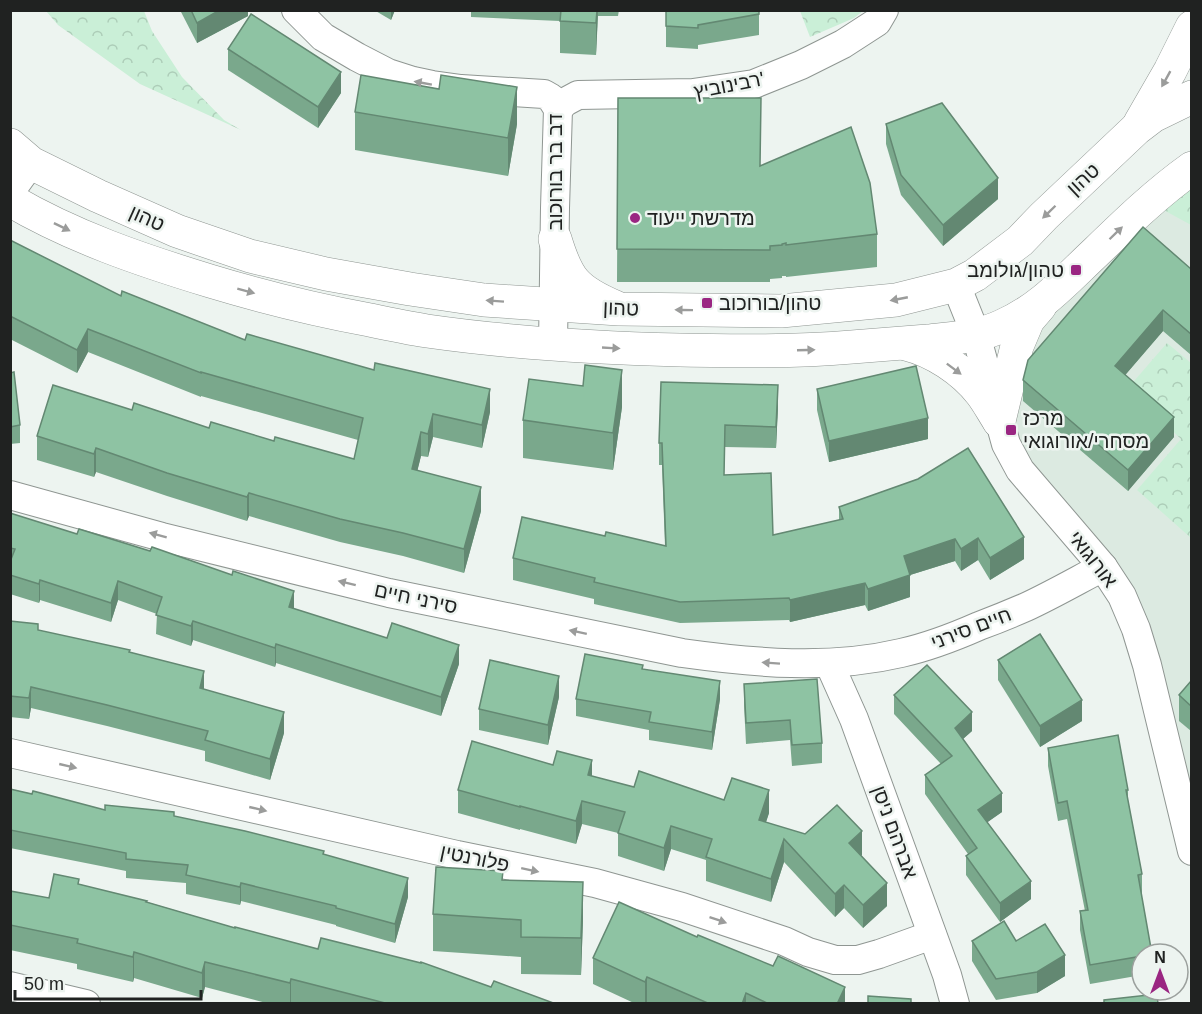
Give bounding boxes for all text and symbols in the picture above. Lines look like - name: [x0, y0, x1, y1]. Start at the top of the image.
- street label: רבינוביץ': [692, 67, 766, 103]
- one-way arrow: [1161, 71, 1171, 88]
- one-way arrow: [414, 78, 433, 87]
- street label: דב בר בורוכוב: [544, 114, 566, 230]
- street label: טהון: [1062, 159, 1104, 199]
- street label: טהון: [126, 201, 168, 235]
- one-way arrow: [1042, 204, 1056, 218]
- place label: מדרשת ייעוד: [647, 207, 755, 229]
- marker: מדרשת ייעוד: [628, 211, 642, 225]
- one-way arrow: [53, 223, 70, 232]
- one-way arrow: [1109, 226, 1123, 240]
- place label: טהון/גולומב: [967, 259, 1064, 281]
- marker: טהון/גולומב: [1069, 263, 1083, 277]
- one-way arrow: [237, 287, 255, 297]
- place label: טהון/בורוכוב: [719, 292, 821, 314]
- one-way arrow: [890, 295, 909, 304]
- one-way arrow: [486, 296, 505, 305]
- street label: טהון: [603, 296, 639, 320]
- marker: טהון/בורוכוב: [700, 296, 714, 310]
- one-way arrow: [674, 305, 693, 315]
- one-way arrow: [602, 344, 621, 353]
- one-way arrow: [797, 345, 816, 355]
- one-way arrow: [946, 362, 961, 374]
- place label: מרכז מסחרי/אורוגואי: [1023, 407, 1149, 452]
- marker: מרכז מסחרי/אורוגואי: [1004, 423, 1018, 437]
- street label: אורוגואי: [1064, 527, 1122, 592]
- one-way arrow: [148, 530, 167, 540]
- one-way arrow: [338, 577, 356, 587]
- street label: סירני חיים: [373, 578, 459, 618]
- street label: חיים סירני: [928, 603, 1014, 653]
- one-way arrow: [569, 627, 588, 636]
- one-way arrow: [761, 658, 780, 667]
- one-way arrow: [58, 761, 77, 771]
- street label: אברהם ניסן: [868, 783, 922, 882]
- one-way arrow: [248, 805, 267, 814]
- street label: פלורנטין: [439, 840, 511, 876]
- one-way arrow: [521, 865, 539, 875]
- one-way arrow: [709, 915, 727, 925]
- north arrow: [1130, 942, 1190, 1002]
- text: N: [1154, 949, 1166, 966]
- scale bar: [15, 963, 201, 1001]
- text: 50 m: [24, 974, 64, 994]

